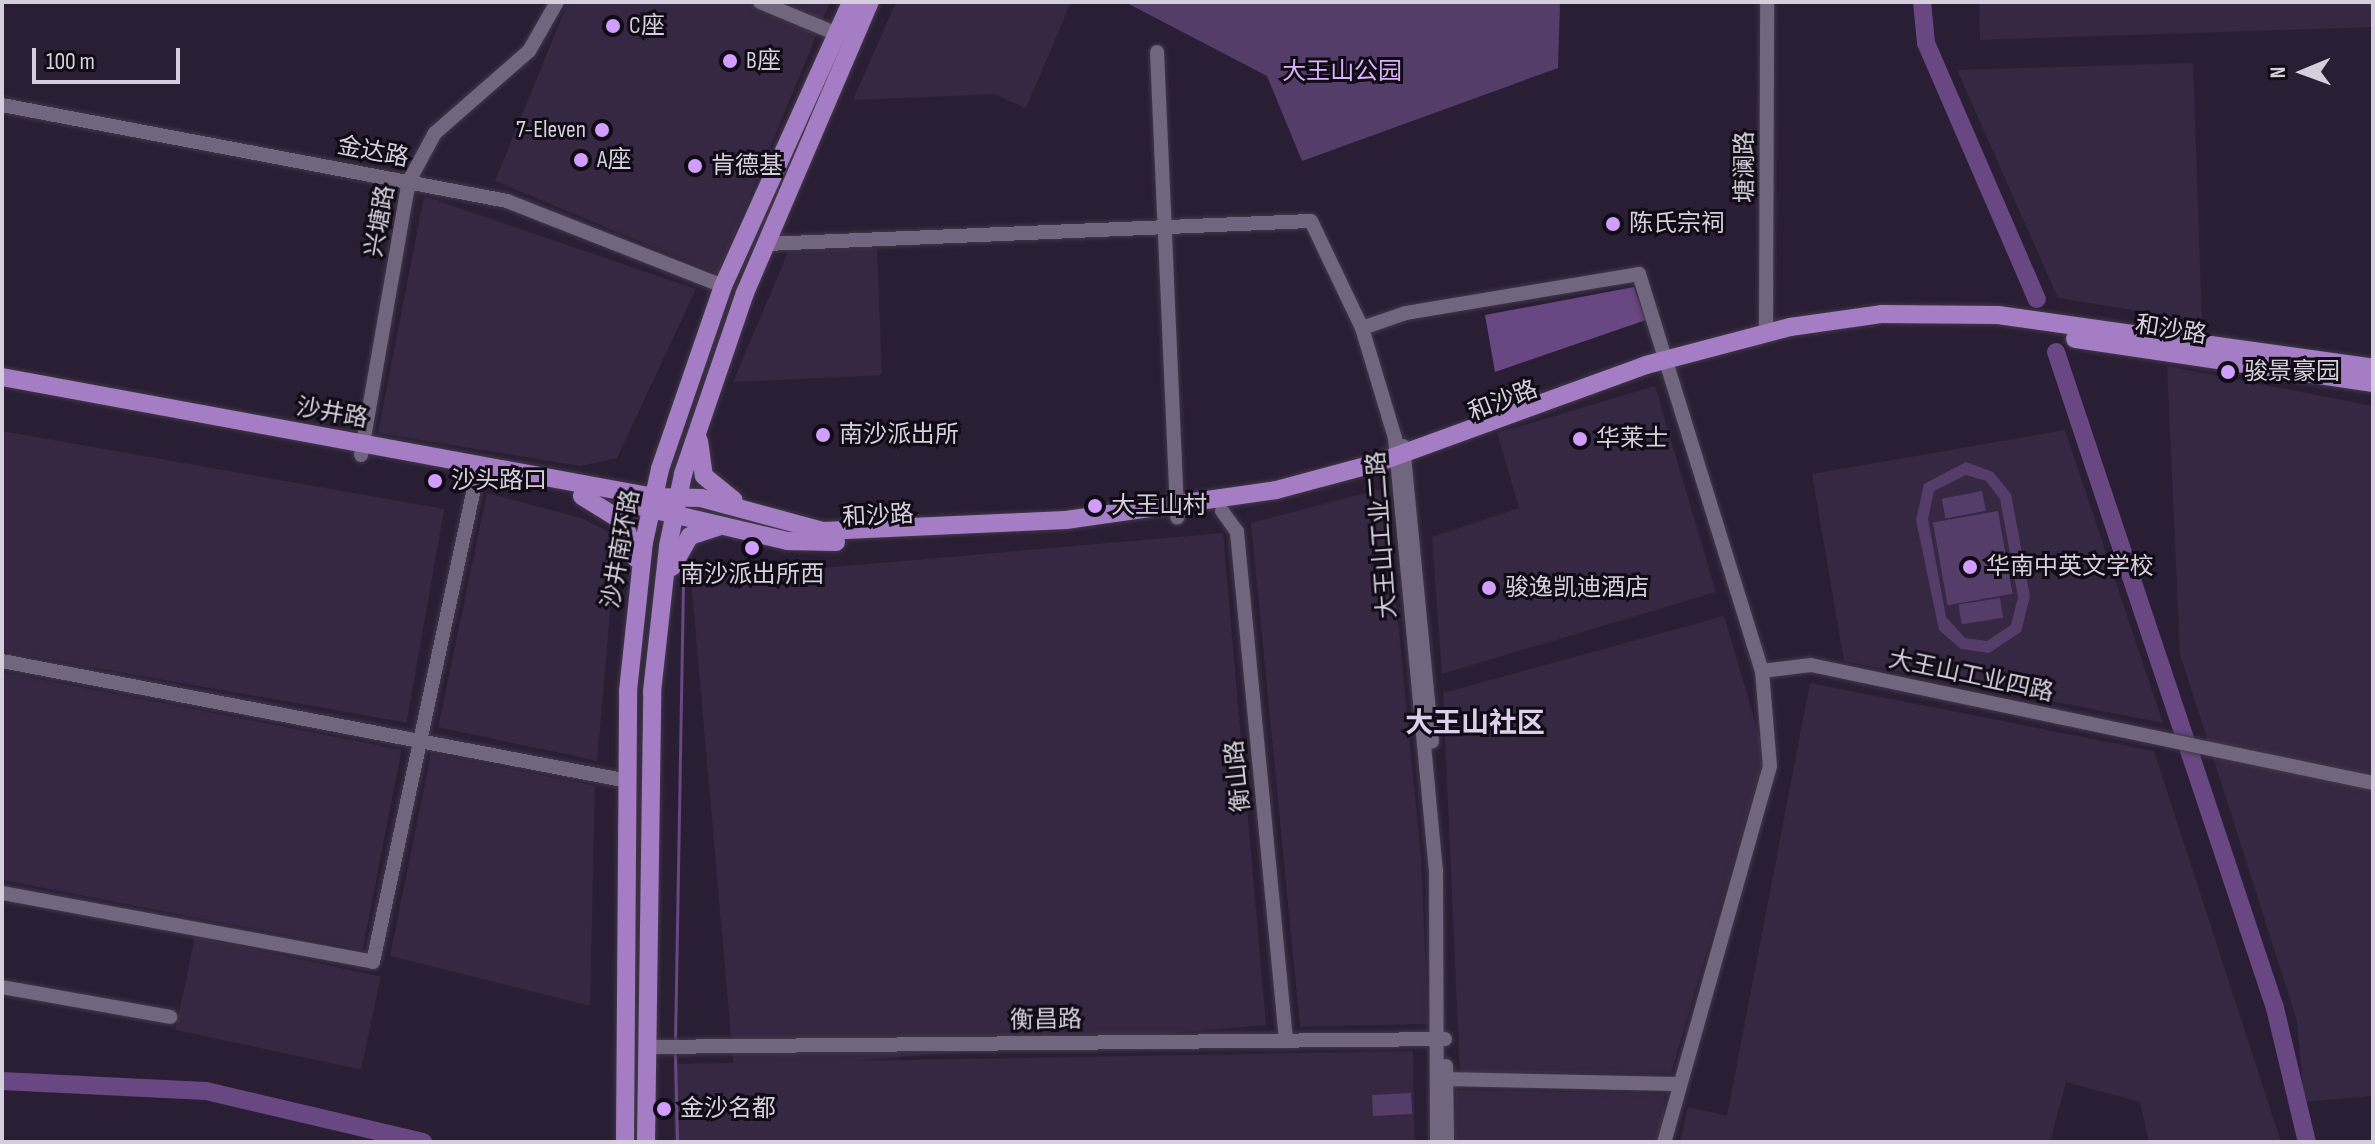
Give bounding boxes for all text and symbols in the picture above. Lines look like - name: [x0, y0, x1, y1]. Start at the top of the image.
- place label: C座: [629, 12, 665, 40]
- marker: C座: [604, 17, 622, 35]
- scale bar: [36, 32, 184, 82]
- north arrow: [2263, 32, 2343, 112]
- text: 100 m: [46, 47, 95, 76]
- place label: B座: [746, 47, 781, 75]
- marker: B座: [721, 52, 739, 70]
- park label: 大王山公园: [1282, 58, 1402, 86]
- text: N: [2265, 66, 2292, 79]
- place label: 7-Eleven: [516, 116, 586, 144]
- marker: 7-Eleven: [593, 121, 611, 139]
- street label: 金达路: [335, 131, 411, 173]
- street label: 塘澜路: [1731, 131, 1759, 203]
- place label: A座: [597, 146, 631, 174]
- marker: A座: [572, 151, 590, 169]
- place label: 肯德基: [711, 152, 783, 180]
- marker: 肯德基: [686, 157, 704, 175]
- street label: 兴塘路: [360, 183, 400, 259]
- place label: 陈氏宗祠: [1629, 210, 1725, 238]
- marker: 陈氏宗祠: [1604, 215, 1622, 233]
- street label: 和沙路: [2133, 310, 2209, 350]
- place label: 骏景豪园: [2244, 358, 2340, 386]
- marker: 骏景豪园: [2219, 363, 2237, 381]
- street label: 和沙路: [1464, 375, 1542, 427]
- street label: 沙井路: [294, 393, 370, 433]
- place label: 南沙派出所: [839, 421, 959, 449]
- place label: 华莱士: [1596, 425, 1668, 453]
- marker: 南沙派出所: [814, 426, 832, 444]
- marker: 华莱士: [1571, 430, 1589, 448]
- street label: 大王山工业二路: [1362, 450, 1402, 620]
- place label: 沙头路口: [451, 467, 547, 495]
- marker: 沙头路口: [426, 472, 444, 490]
- street label: 沙井南环路: [596, 487, 646, 611]
- place label: 大王山村: [1111, 492, 1207, 520]
- marker: 大王山村: [1086, 497, 1104, 515]
- street label: 和沙路: [841, 500, 915, 532]
- marker: 南沙派出所西: [743, 539, 761, 557]
- place label: 华南中英文学校: [1986, 553, 2154, 581]
- marker: 华南中英文学校: [1961, 558, 1979, 576]
- place label: 南沙派出所西: [680, 561, 824, 589]
- place label: 骏逸凯迪酒店: [1505, 574, 1649, 602]
- marker: 骏逸凯迪酒店: [1480, 579, 1498, 597]
- street label: 大王山工业四路: [1886, 644, 2056, 708]
- district label: 大王山社区: [1405, 707, 1545, 741]
- street label: 衡山路: [1220, 739, 1256, 813]
- street label: 衡昌路: [1010, 1005, 1082, 1035]
- place label: 金沙名都: [680, 1095, 776, 1123]
- marker: 金沙名都: [655, 1100, 673, 1118]

